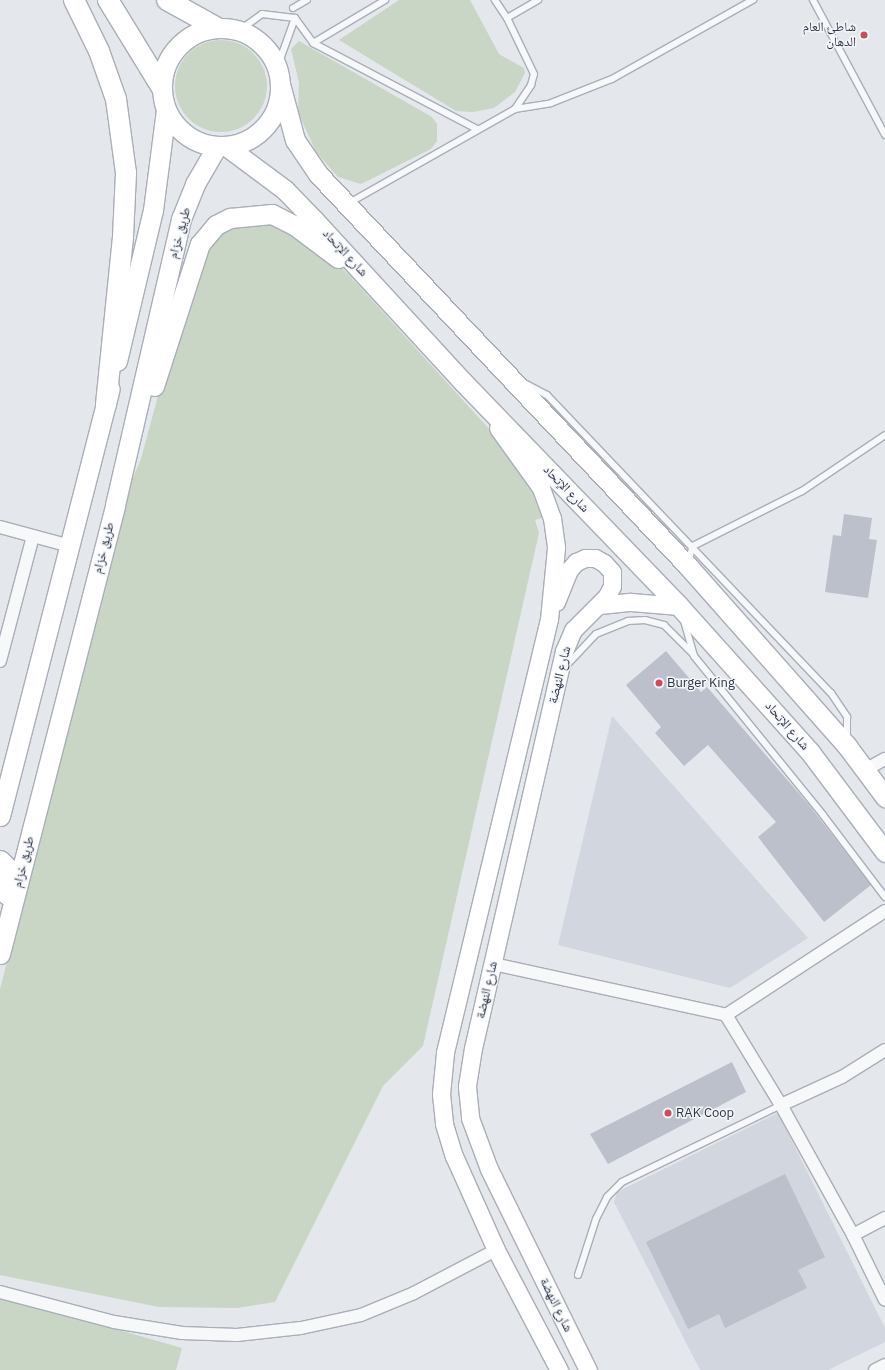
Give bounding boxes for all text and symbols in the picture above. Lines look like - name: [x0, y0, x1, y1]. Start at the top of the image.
- place label: شاطئ العام الدهان: [803, 20, 856, 51]
- marker: شاطئ العام الدهان: [859, 30, 869, 40]
- street label: طريق خزام: [166, 206, 194, 260]
- street label: شارع الإتحاد: [319, 226, 371, 280]
- street label: شارع الإتحاد: [540, 462, 592, 516]
- street label: طريق خزام: [90, 521, 118, 575]
- street label: شارع النهضة: [545, 645, 575, 705]
- place label: Burger King: [667, 675, 735, 691]
- marker: Burger King: [654, 678, 664, 688]
- street label: شارع الإتحاد: [762, 698, 812, 754]
- street label: طريق خزام: [10, 835, 38, 889]
- street label: شارع النهضة: [473, 960, 501, 1020]
- place label: RAK Coop: [676, 1105, 734, 1121]
- marker: RAK Coop: [663, 1108, 673, 1118]
- street label: شارع النهضة: [536, 1275, 576, 1335]

